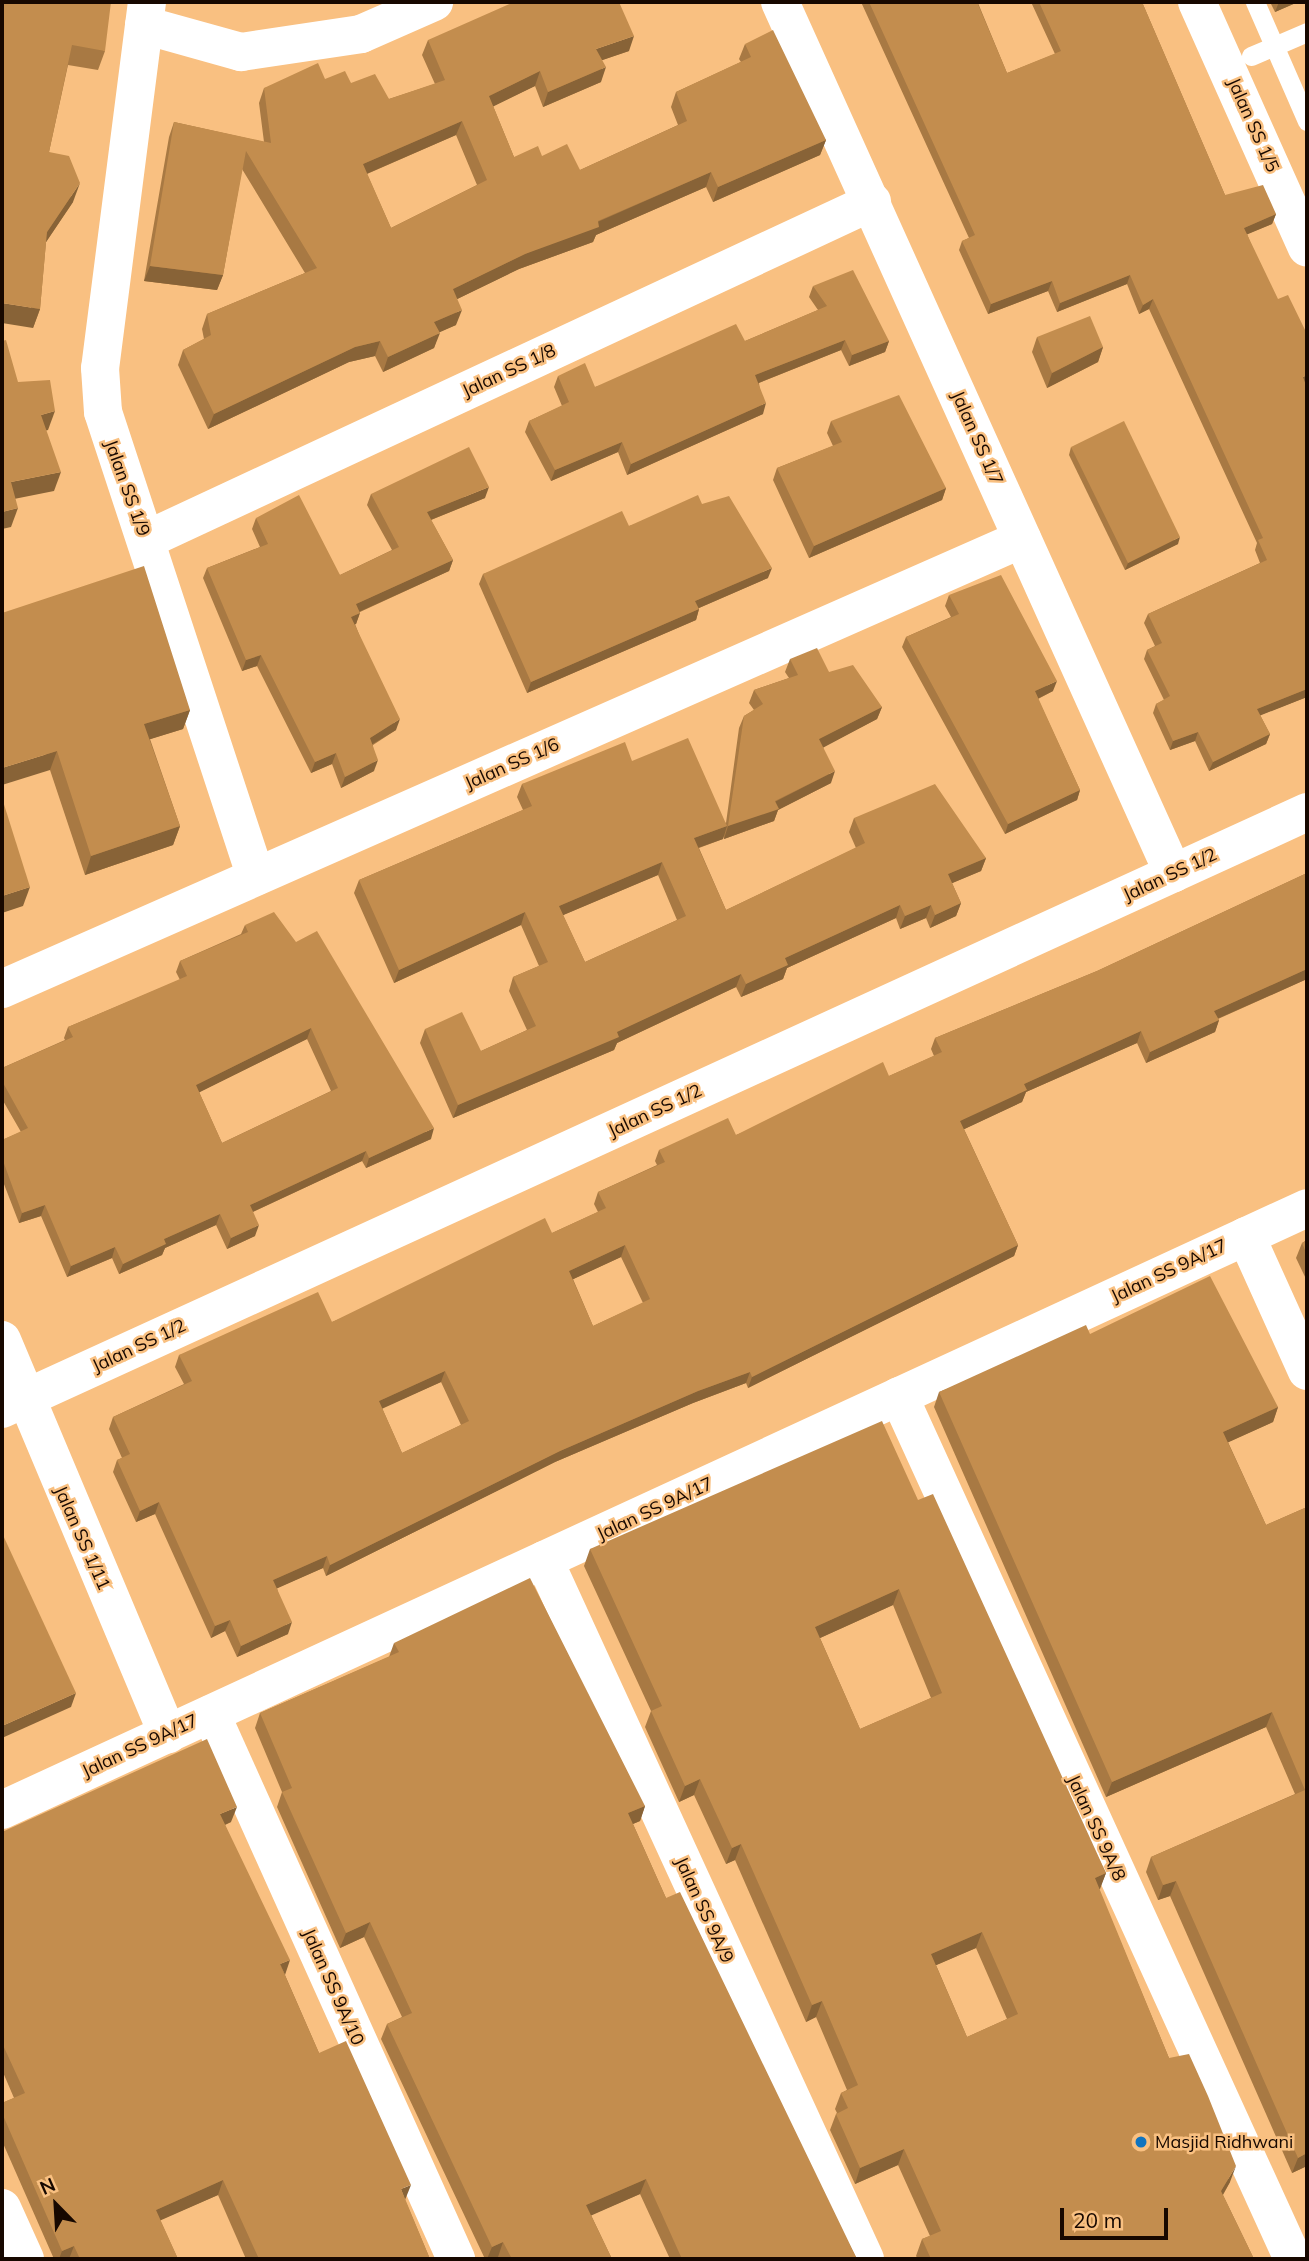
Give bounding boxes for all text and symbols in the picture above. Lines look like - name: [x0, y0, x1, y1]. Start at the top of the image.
- street label: Jalan SS 1/5: [1223, 75, 1283, 175]
- street label: Jalan SS 1/8: [459, 340, 559, 402]
- street label: Jalan SS 1/7: [947, 388, 1007, 488]
- street label: Jalan SS 1/9: [100, 437, 154, 539]
- street label: Jalan SS 1/6: [462, 734, 562, 794]
- street label: Jalan SS 1/2: [1120, 844, 1220, 906]
- street label: Jalan SS 1/2: [605, 1080, 705, 1142]
- street label: Jalan SS 9A/17: [1108, 1235, 1230, 1307]
- street label: Jalan SS 1/2: [89, 1315, 189, 1377]
- street label: Jalan SS 9A/17: [594, 1473, 716, 1545]
- street label: Jalan SS 1/11: [49, 1483, 115, 1593]
- street label: Jalan SS 9A/17: [79, 1710, 201, 1782]
- street label: Jalan SS 9A/8: [1062, 1771, 1130, 1885]
- street label: Jalan SS 9A/9: [670, 1853, 738, 1967]
- street label: Jalan SS 9A/10: [298, 1925, 368, 2049]
- place label: Masjid Ridhwani: [1155, 2131, 1293, 2153]
- marker: Masjid Ridhwani: [1133, 2134, 1149, 2150]
- north arrow: [21, 2170, 91, 2240]
- text: N: [36, 2172, 59, 2200]
- scale bar: [1064, 2194, 1172, 2238]
- text: 20 m: [1073, 2207, 1122, 2233]

